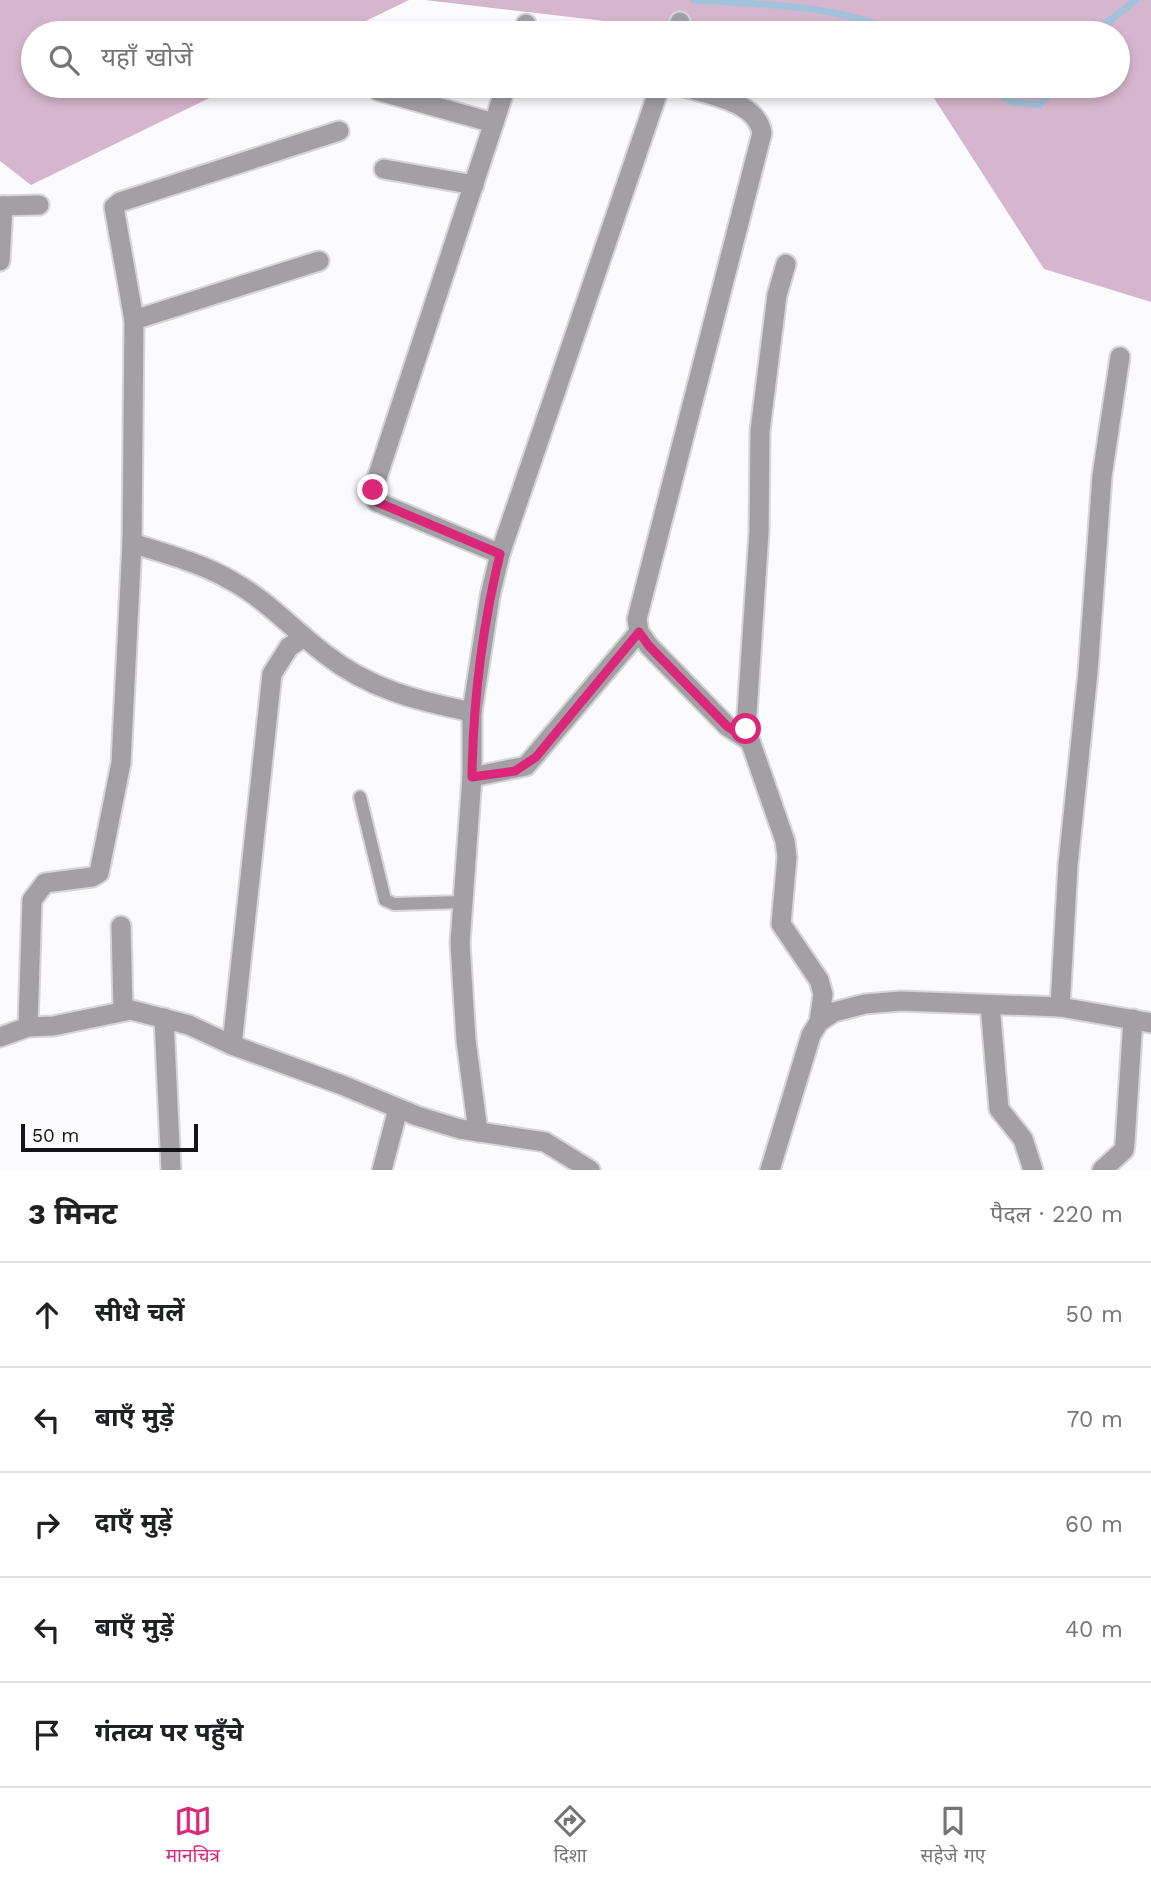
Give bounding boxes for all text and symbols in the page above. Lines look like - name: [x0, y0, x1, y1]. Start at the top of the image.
- search box: [21, 21, 1130, 98]
- icon: search: [45, 41, 83, 79]
- text: यहाँ खोजें: [101, 42, 193, 72]
- route end: [357, 474, 388, 505]
- route start: [730, 713, 761, 744]
- scale bar: [21, 1121, 198, 1153]
- text: 50 m: [32, 1124, 79, 1147]
- text: 3 मिनट: [28, 1196, 117, 1231]
- text: पैदल · 220 m: [990, 1201, 1123, 1228]
- icon: ahead: [28, 1296, 66, 1334]
- text: सीधे चलें: [95, 1297, 184, 1327]
- text: 50 m: [1066, 1301, 1123, 1328]
- icon: left: [28, 1401, 66, 1439]
- text: बाएँ मुड़ें: [95, 1402, 174, 1432]
- text: 70 m: [1066, 1406, 1123, 1433]
- icon: right: [28, 1506, 66, 1544]
- text: दाएँ मुड़ें: [95, 1507, 172, 1537]
- text: 60 m: [1065, 1511, 1123, 1538]
- icon: left: [28, 1611, 66, 1649]
- text: बाएँ मुड़ें: [95, 1612, 174, 1642]
- text: 40 m: [1065, 1616, 1123, 1643]
- icon: arrive: [28, 1716, 66, 1754]
- text: गंतव्य पर पहुँचे: [95, 1717, 244, 1747]
- tab: मानचित्र: [166, 1802, 220, 1870]
- tab: दिशा: [551, 1802, 589, 1870]
- tab: सहेजे गए: [921, 1802, 985, 1870]

